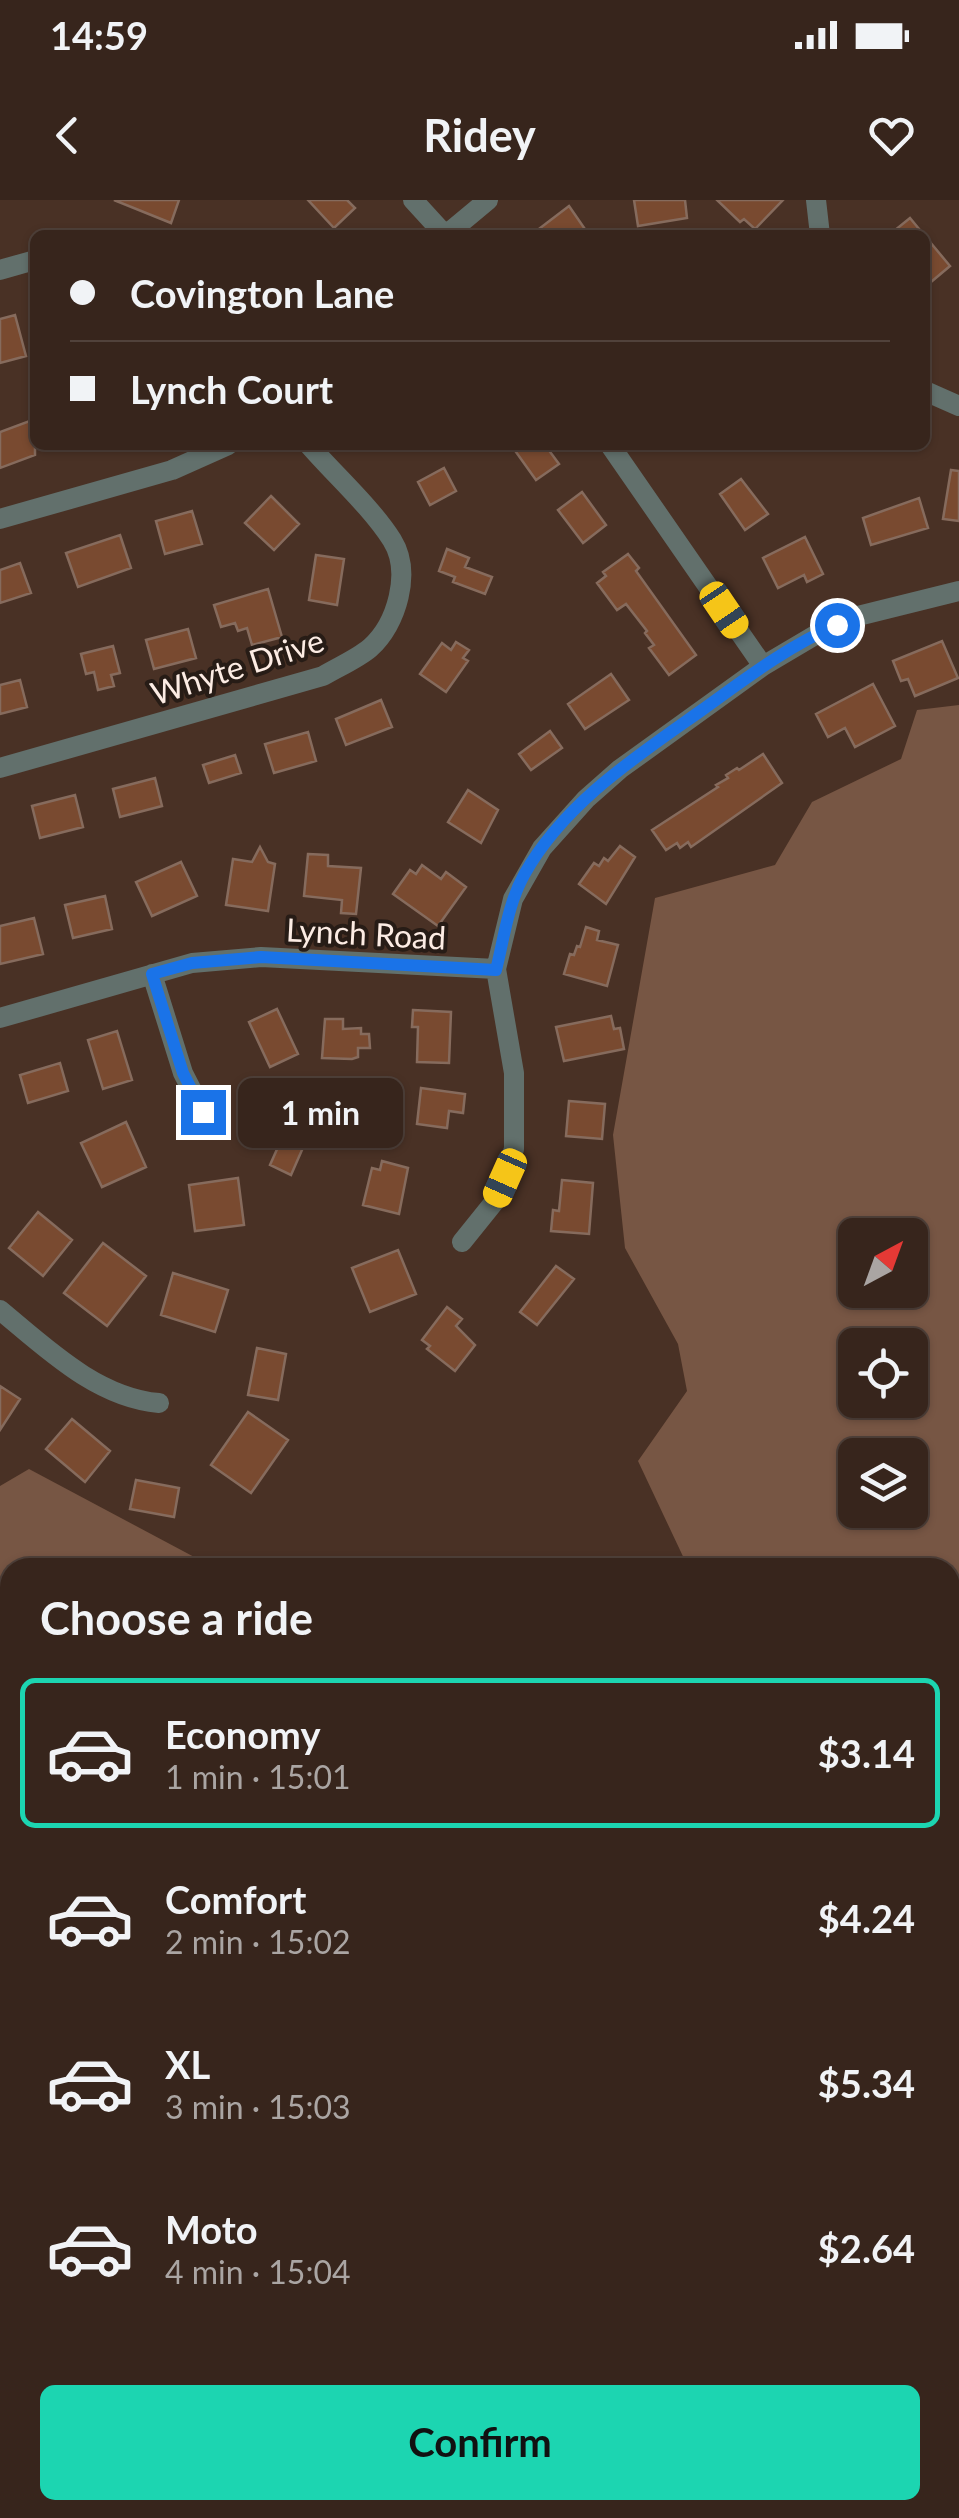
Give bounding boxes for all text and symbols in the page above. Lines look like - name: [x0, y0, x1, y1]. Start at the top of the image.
- text: 14:59: [50, 12, 148, 58]
- icon: back: [40, 108, 95, 163]
- text: Ridey: [423, 108, 536, 162]
- icon: heart: [864, 108, 919, 163]
- text: Covington Lane: [130, 270, 394, 316]
- text: Lynch Court: [130, 366, 333, 412]
- car: [695, 577, 753, 643]
- route start: [815, 603, 860, 648]
- street label: Whyte Drive: [146, 620, 328, 712]
- street label: Lynch Road: [285, 909, 447, 957]
- callout: 1 min: [238, 1077, 403, 1147]
- route end: [181, 1090, 226, 1135]
- text: 1 min: [281, 1093, 360, 1132]
- car: [479, 1144, 531, 1212]
- north arrow: [838, 1218, 928, 1308]
- map controls: [838, 1218, 928, 1528]
- button: locate: [838, 1328, 928, 1418]
- button: layers: [838, 1438, 928, 1528]
- text: Choose a ride: [40, 1591, 313, 1645]
- icon: car: [45, 1708, 135, 1798]
- text: Economy: [165, 1711, 320, 1757]
- text: $3.14: [818, 1730, 915, 1776]
- text: 1 min · 15:01: [165, 1757, 351, 1796]
- icon: car: [45, 1873, 135, 1963]
- text: Comfort: [165, 1876, 306, 1922]
- text: $4.24: [818, 1895, 915, 1941]
- text: 2 min · 15:02: [165, 1922, 351, 1961]
- icon: car: [45, 2038, 135, 2128]
- text: XL: [165, 2041, 210, 2087]
- text: $5.34: [818, 2060, 915, 2106]
- text: 3 min · 15:03: [165, 2087, 351, 2126]
- icon: car: [45, 2203, 135, 2293]
- text: Moto: [165, 2206, 258, 2252]
- text: $2.64: [818, 2225, 915, 2271]
- text: 4 min · 15:04: [165, 2252, 351, 2291]
- button: Confirm: [40, 2385, 920, 2500]

